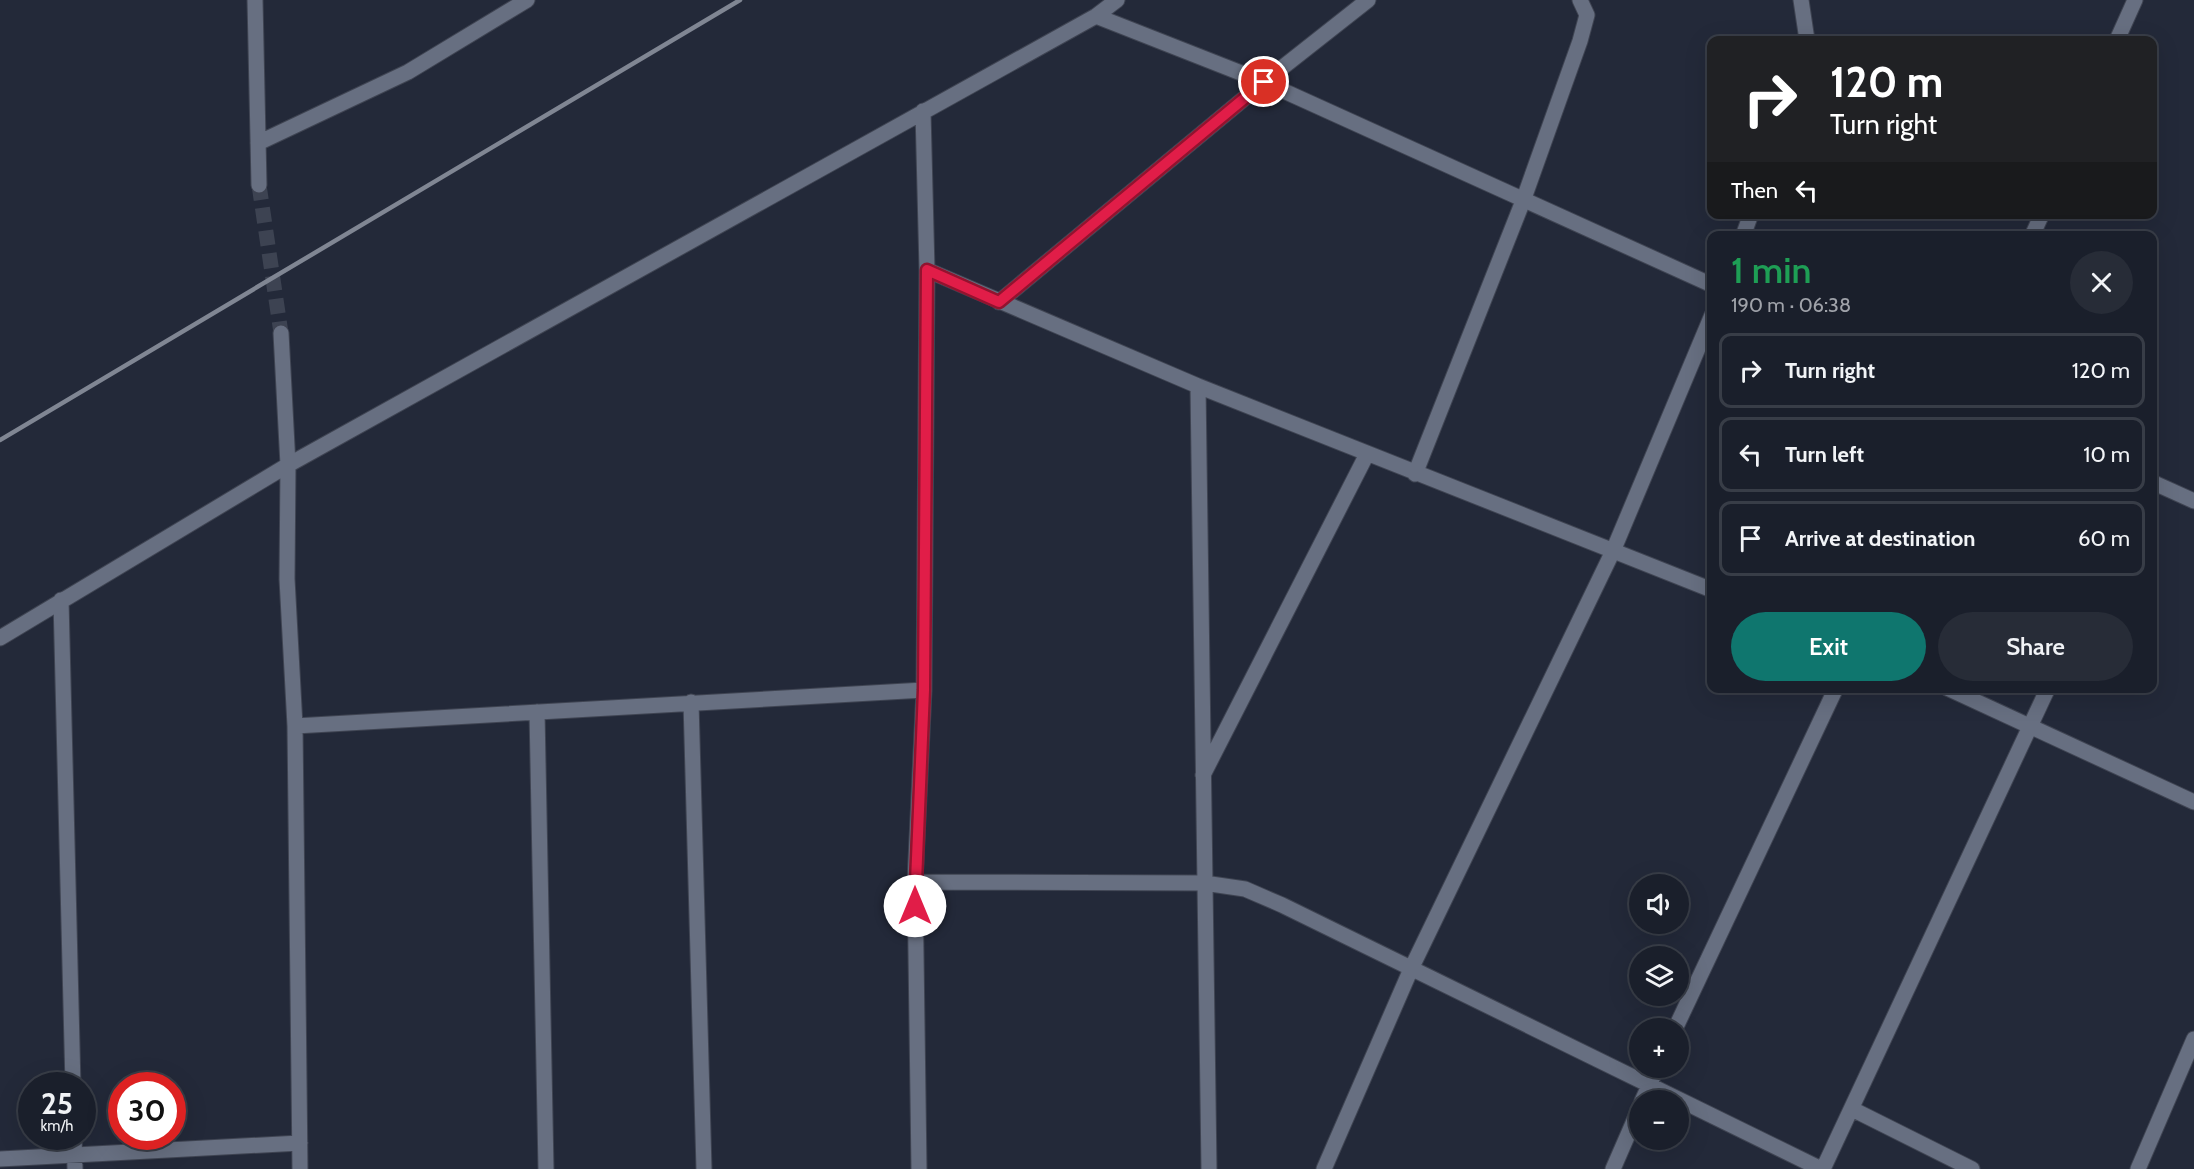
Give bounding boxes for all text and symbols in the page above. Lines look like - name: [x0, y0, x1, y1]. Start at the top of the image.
- pin: [1238, 56, 1289, 107]
- text: 120 m: [1830, 56, 1943, 108]
- icon: right: [1731, 60, 1809, 138]
- icon: arrive: [1247, 65, 1280, 98]
- text: Turn right: [1830, 108, 1937, 141]
- icon: left: [1790, 174, 1823, 207]
- text: Then: [1731, 177, 1778, 204]
- text: 1 min: [1731, 248, 1811, 292]
- button: close: [2070, 251, 2133, 314]
- text: 190 m · 06:38: [1731, 293, 1851, 317]
- icon: right: [1734, 354, 1767, 387]
- text: Turn right: [1785, 357, 1875, 384]
- text: 120 m: [2072, 357, 2130, 384]
- icon: left: [1734, 438, 1767, 471]
- text: Turn left: [1785, 441, 1864, 468]
- text: 10 m: [2083, 441, 2130, 468]
- icon: arrive: [1734, 522, 1767, 555]
- text: Arrive at destination: [1785, 525, 1975, 552]
- text: 60 m: [2078, 525, 2130, 552]
- button: Exit: [1731, 612, 1926, 681]
- button: Share: [1938, 612, 2133, 681]
- position arrow: [883, 874, 947, 938]
- map controls: [1629, 874, 1689, 1150]
- button: sound: [1629, 874, 1689, 934]
- button: layers: [1629, 946, 1689, 1006]
- button: +: [1629, 1018, 1689, 1078]
- speed limit sign: 30: [108, 1072, 186, 1150]
- text: 25: [41, 1085, 73, 1122]
- button: −: [1629, 1090, 1689, 1150]
- text: km/h: [41, 1117, 73, 1135]

